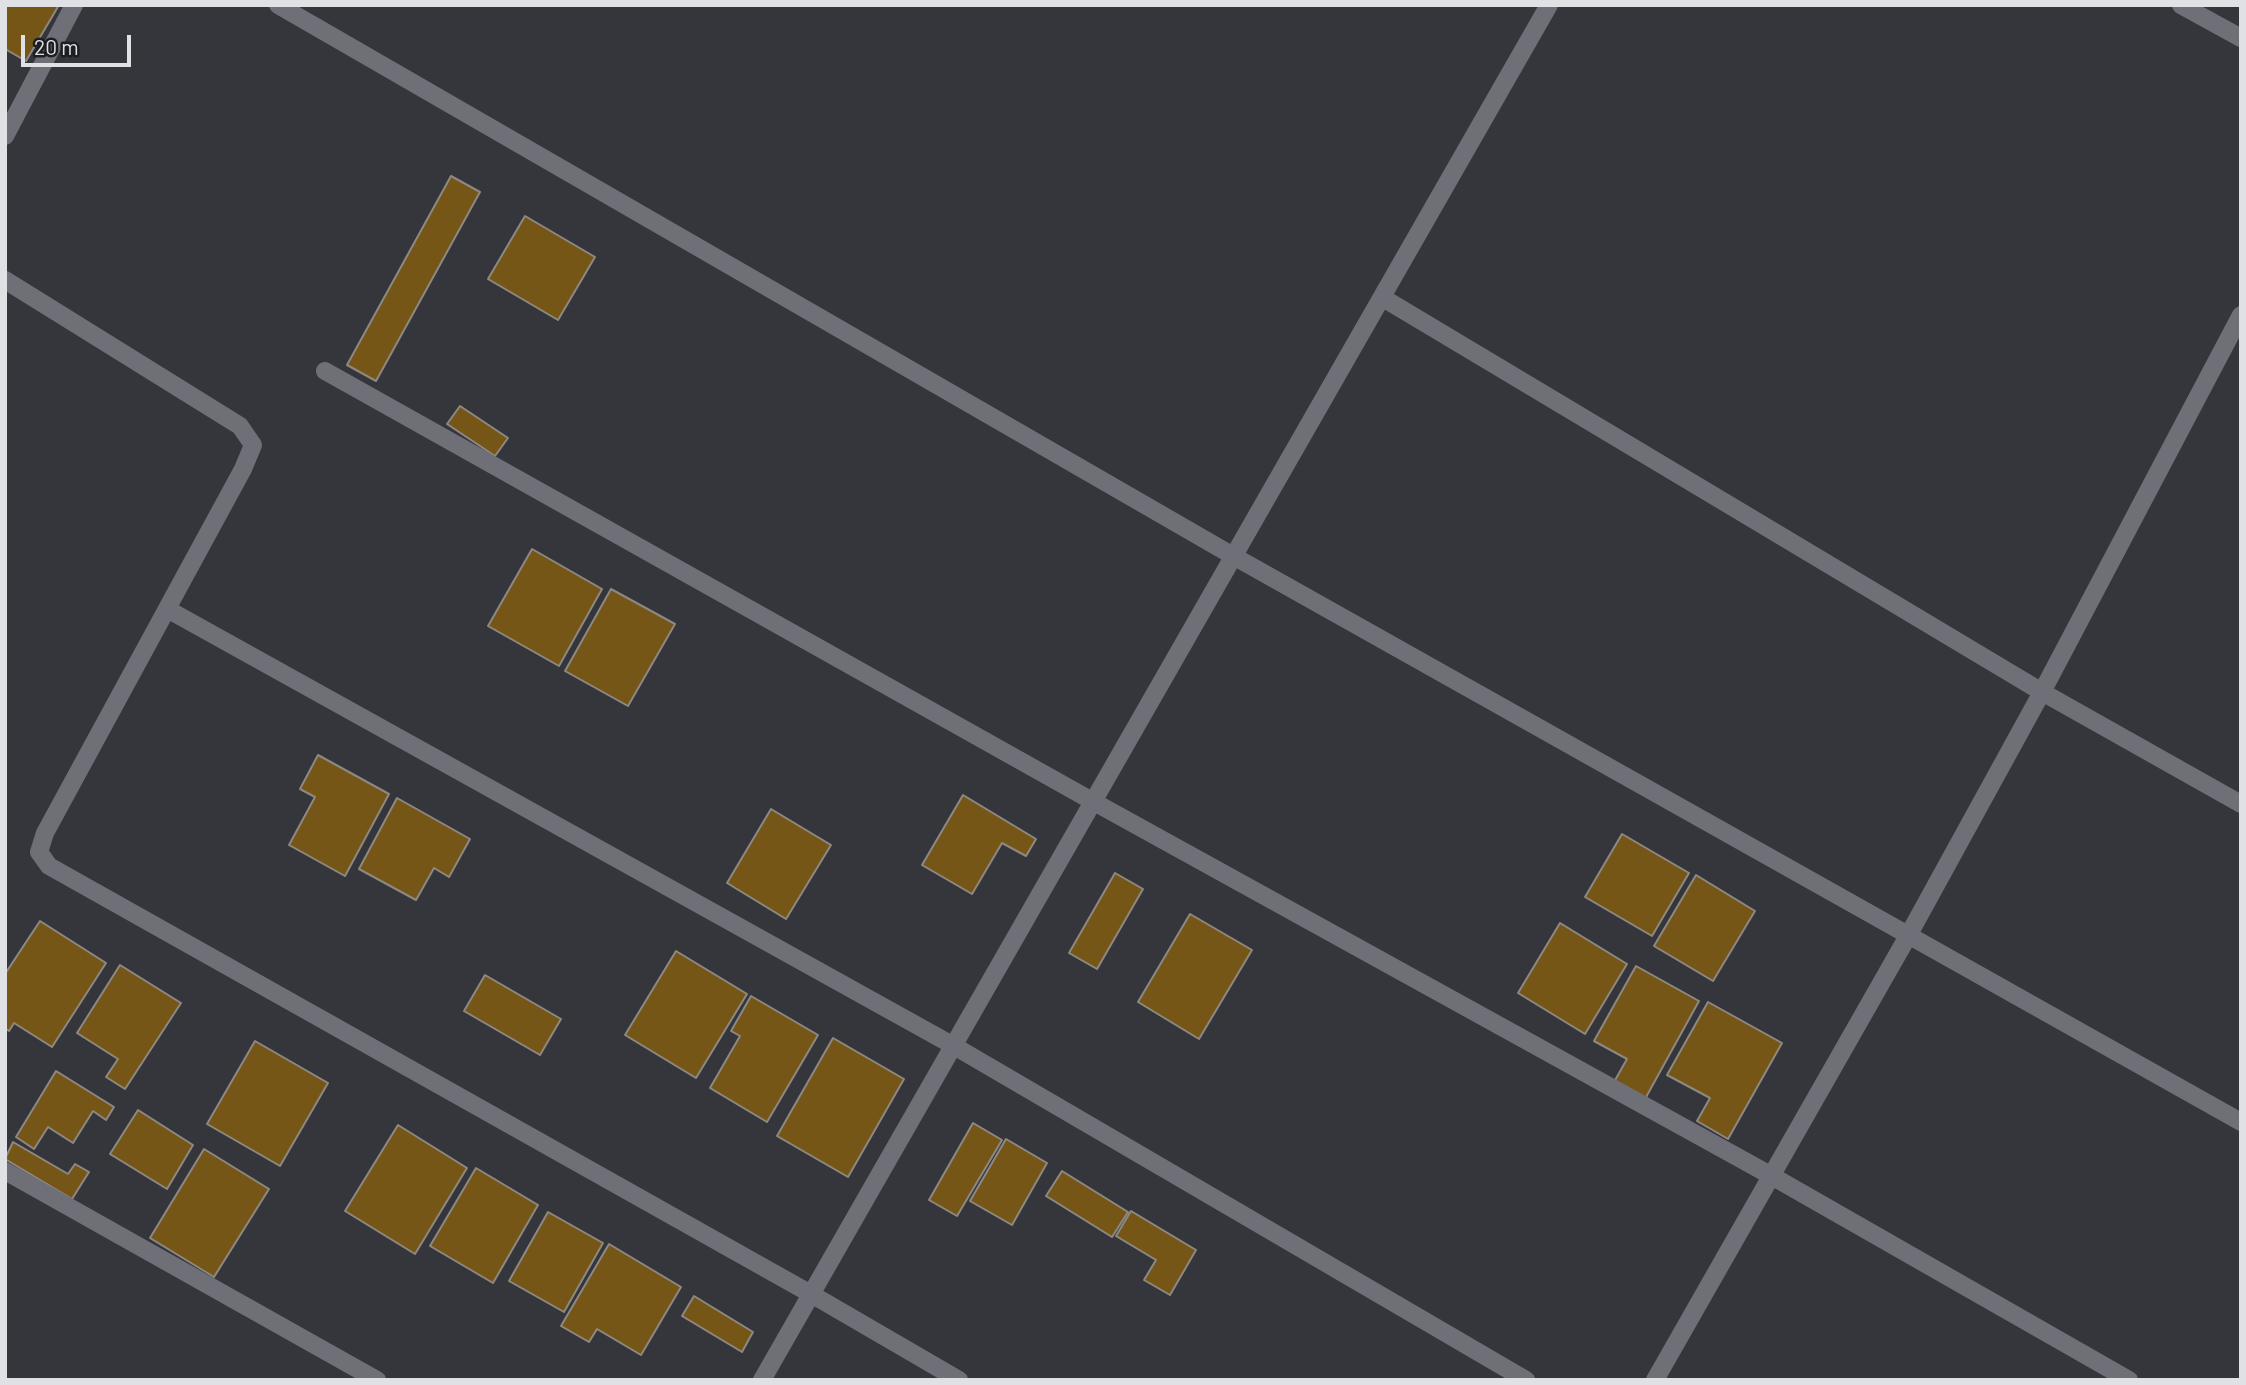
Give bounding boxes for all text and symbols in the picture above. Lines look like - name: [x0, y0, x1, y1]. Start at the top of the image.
- scale bar: [24, 21, 135, 65]
- text: 20 m: [34, 34, 79, 59]

